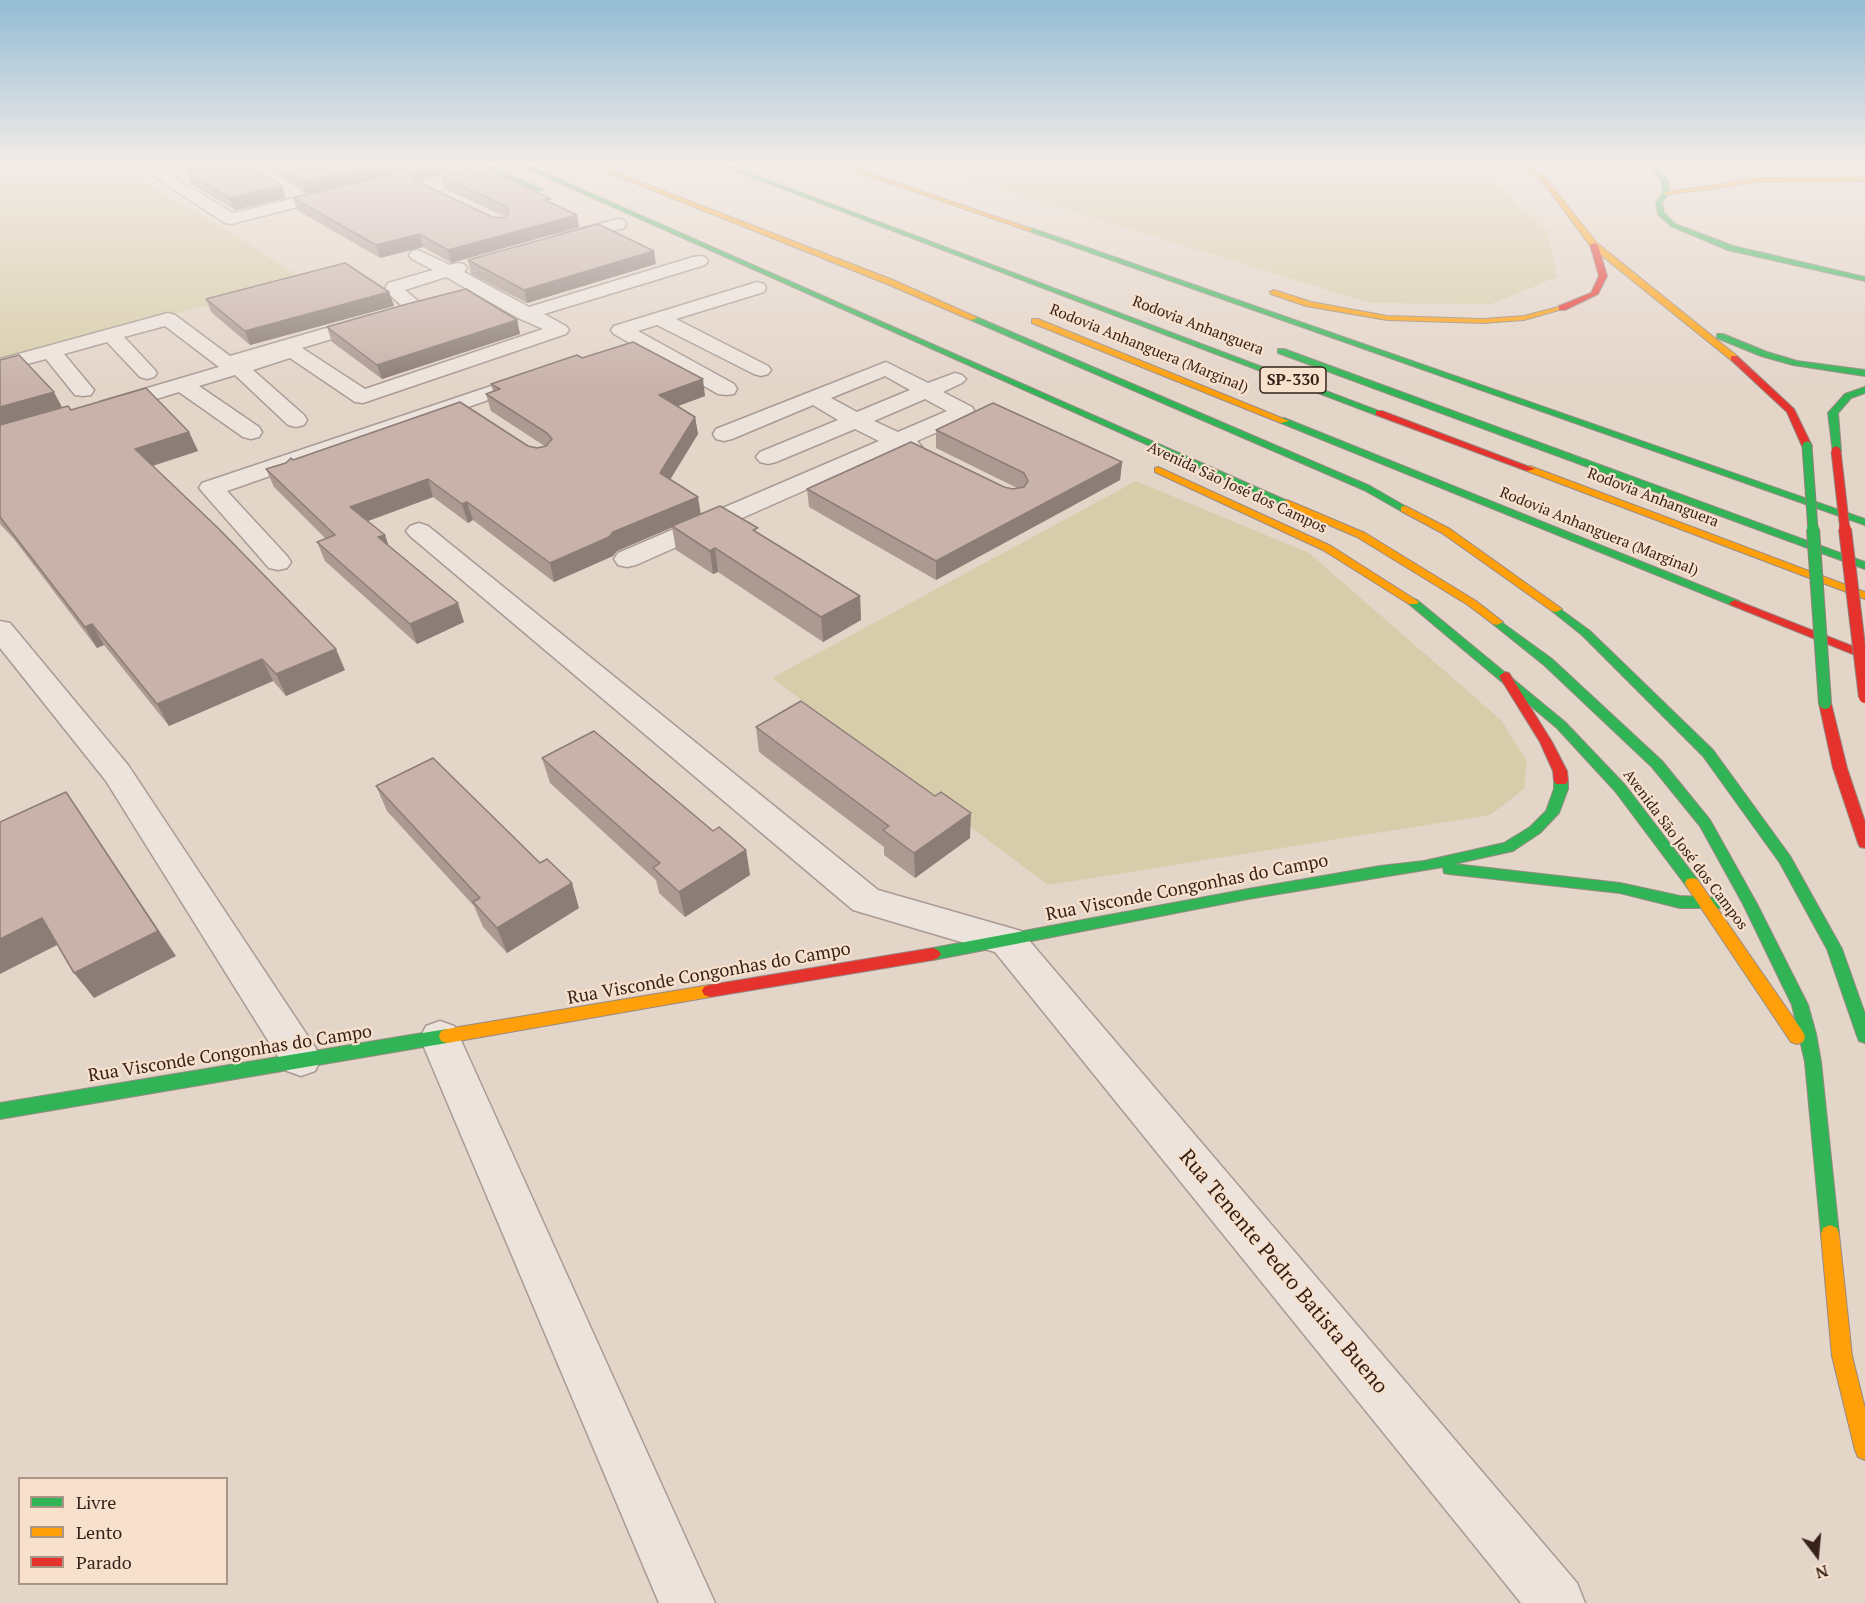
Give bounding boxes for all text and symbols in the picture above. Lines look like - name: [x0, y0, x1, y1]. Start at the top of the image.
- street label: Rodovia Anhanguera: [1130, 293, 1266, 359]
- street label: Rodovia Anhanguera (Marginal): [1047, 301, 1251, 397]
- road number: SP-330: [1260, 367, 1326, 393]
- street label: Avenida São José dos Campos: [1144, 438, 1330, 538]
- street label: Rodovia Anhanguera: [1585, 465, 1721, 531]
- street label: Rodovia Anhanguera (Marginal): [1497, 484, 1701, 580]
- street label: Avenida São José dos Campos: [1619, 766, 1751, 934]
- street label: Rua Visconde Congonhas do Campo: [1044, 850, 1330, 926]
- street label: Rua Visconde Congonhas do Campo: [566, 938, 852, 1010]
- street label: Rua Visconde Congonhas do Campo: [86, 1021, 374, 1087]
- street label: Rua Tenente Pedro Batista Bueno: [1173, 1145, 1393, 1399]
- legend: [18, 1477, 228, 1585]
- text: Livre: [76, 1490, 116, 1514]
- text: Lento: [76, 1520, 122, 1544]
- north arrow: [1787, 1525, 1847, 1585]
- text: Parado: [76, 1550, 132, 1574]
- text: N: [1813, 1560, 1831, 1585]

